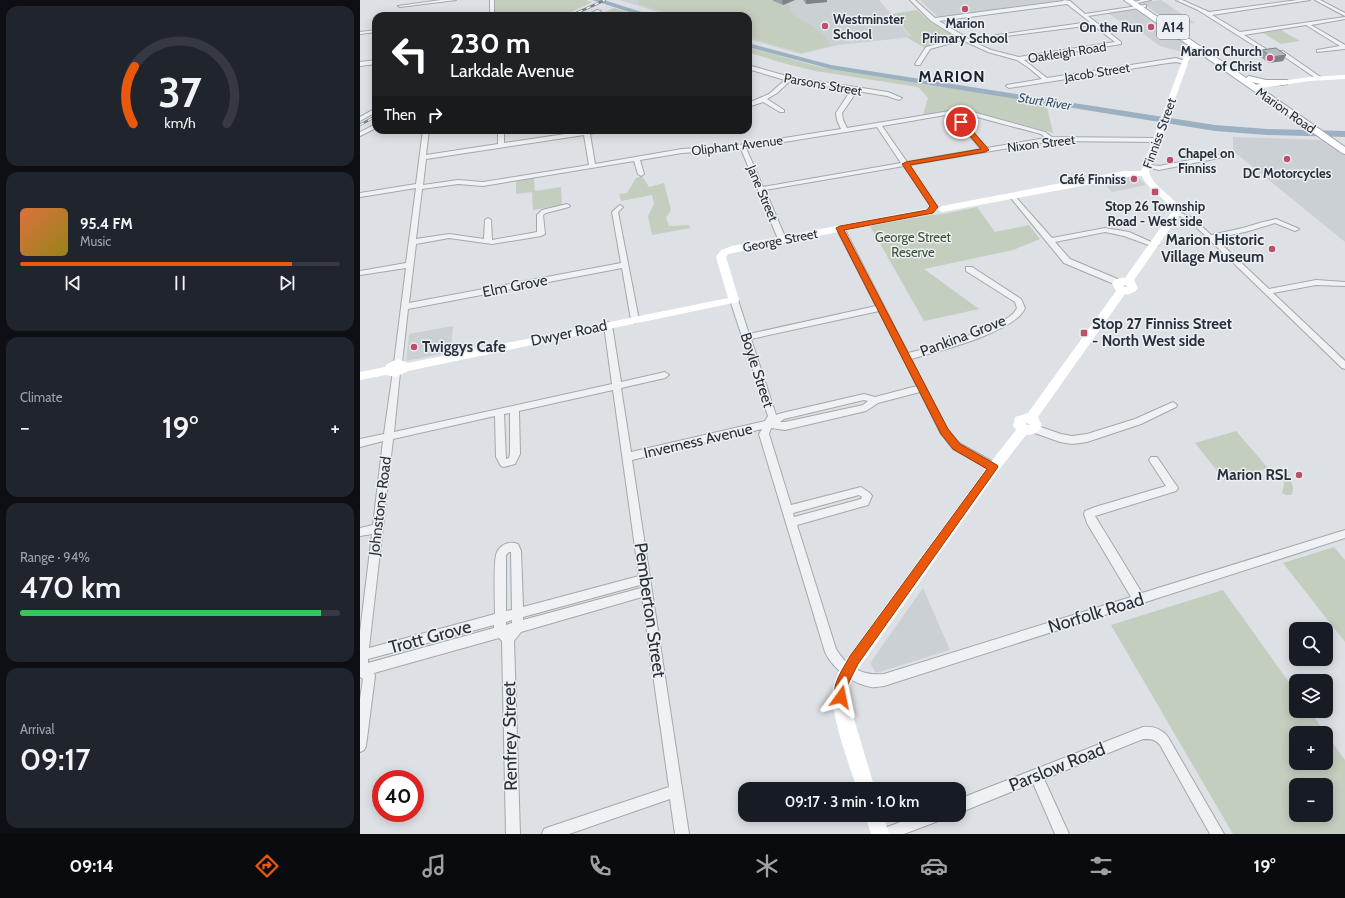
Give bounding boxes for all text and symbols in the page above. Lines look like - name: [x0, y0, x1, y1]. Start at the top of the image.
- marker: Marion Primary School: [960, 4, 970, 14]
- place label: Westminster School: [833, 11, 905, 42]
- place label: Marion Primary School: [922, 15, 1009, 46]
- road number: A14: [1157, 15, 1189, 39]
- place label: On the Run: [1080, 19, 1143, 35]
- marker: Westminster School: [820, 21, 830, 31]
- marker: On the Run: [1146, 22, 1156, 32]
- text: 230 m: [450, 26, 530, 60]
- icon: left: [384, 28, 436, 80]
- street label: Oakleigh Road: [1027, 38, 1107, 66]
- place label: Marion Church of Christ: [1180, 43, 1263, 74]
- marker: Marion Church of Christ: [1265, 53, 1275, 63]
- street label: Jacob Street: [1062, 59, 1131, 85]
- text: Larkdale Avenue: [450, 60, 574, 82]
- text: 37: [158, 67, 202, 117]
- district label: MARION: [918, 67, 986, 86]
- street label: Parsons Street: [783, 69, 864, 99]
- street label: Marion Road: [1253, 84, 1319, 136]
- water label: Sturt River: [1017, 89, 1074, 113]
- street label: Finniss Street: [1139, 95, 1179, 170]
- icon: right: [424, 104, 446, 126]
- pin: [944, 105, 978, 139]
- text: Then: [384, 106, 416, 124]
- icon: arrive: [950, 111, 972, 133]
- text: km/h: [164, 113, 196, 131]
- street label: Oliphant Avenue: [690, 131, 784, 159]
- street label: Nixon Street: [1006, 131, 1077, 155]
- place label: Chapel on Finniss: [1178, 145, 1235, 176]
- marker: DC Motorcycles: [1282, 154, 1292, 164]
- marker: Chapel on Finniss: [1165, 155, 1175, 165]
- street label: Jane Street: [744, 161, 782, 224]
- place label: DC Motorcycles: [1243, 165, 1332, 181]
- place label: Café Finniss: [1059, 171, 1126, 187]
- marker: Café Finniss: [1129, 174, 1139, 184]
- marker: Stop 26 Township Road - West side: [1150, 187, 1160, 197]
- place label: Stop 26 Township Road - West side: [1105, 198, 1206, 229]
- text: 95.4 FM: [80, 215, 133, 233]
- street label: George Street: [741, 225, 819, 255]
- park label: George Street Reserve: [875, 229, 952, 260]
- place label: Marion Historic Village Museum: [1161, 231, 1264, 266]
- text: Music: [80, 233, 111, 249]
- marker: Marion Historic Village Museum: [1267, 244, 1277, 254]
- street label: Elm Grove: [481, 271, 549, 301]
- icon: previous: [62, 272, 84, 294]
- icon: pause: [169, 272, 191, 294]
- icon: next: [276, 272, 298, 294]
- street label: Pankina Grove: [918, 311, 1009, 361]
- place label: Stop 27 Finniss Street - North West side: [1092, 315, 1232, 350]
- street label: Dwyer Road: [529, 316, 609, 350]
- marker: Stop 27 Finniss Street - North West side: [1079, 328, 1089, 338]
- street label: Boyle Street: [736, 330, 778, 410]
- place label: Twiggys Cafe: [422, 338, 506, 356]
- marker: Twiggys Cafe: [409, 342, 419, 352]
- text: Climate: [20, 389, 62, 405]
- text: 19°: [162, 409, 198, 446]
- text: −: [20, 414, 30, 441]
- text: +: [330, 414, 340, 441]
- street label: Inverness Avenue: [642, 420, 754, 462]
- street label: Johnstone Road: [365, 455, 395, 558]
- place label: Marion RSL: [1217, 466, 1291, 484]
- marker: Marion RSL: [1294, 470, 1304, 480]
- street label: Pemberton Street: [630, 541, 670, 679]
- text: Range · 94%: [20, 549, 90, 565]
- text: 470 km: [20, 569, 121, 606]
- street label: Norfolk Road: [1045, 588, 1147, 638]
- street label: Trott Grove: [386, 615, 474, 659]
- map controls: [1289, 622, 1333, 822]
- button: search: [1289, 622, 1333, 666]
- button: layers: [1289, 674, 1333, 718]
- position arrow: [820, 676, 862, 718]
- street label: Renfrey Street: [498, 681, 522, 791]
- text: Arrival: [20, 721, 55, 737]
- button: +: [1289, 726, 1333, 770]
- street label: Parslow Road: [1006, 738, 1108, 796]
- text: 09:17: [20, 741, 90, 778]
- speed limit sign: 40: [372, 770, 424, 822]
- button: −: [1289, 778, 1333, 822]
- text: 09:17 · 3 min · 1.0 km: [785, 793, 919, 811]
- icon: directions: [253, 852, 281, 880]
- icon: music: [420, 852, 448, 880]
- icon: phone: [586, 852, 614, 880]
- icon: climate: [753, 852, 781, 880]
- icon: car: [920, 852, 948, 880]
- icon: filters: [1087, 852, 1115, 880]
- text: 09:14: [69, 855, 114, 877]
- text: 19°: [1254, 855, 1276, 877]

